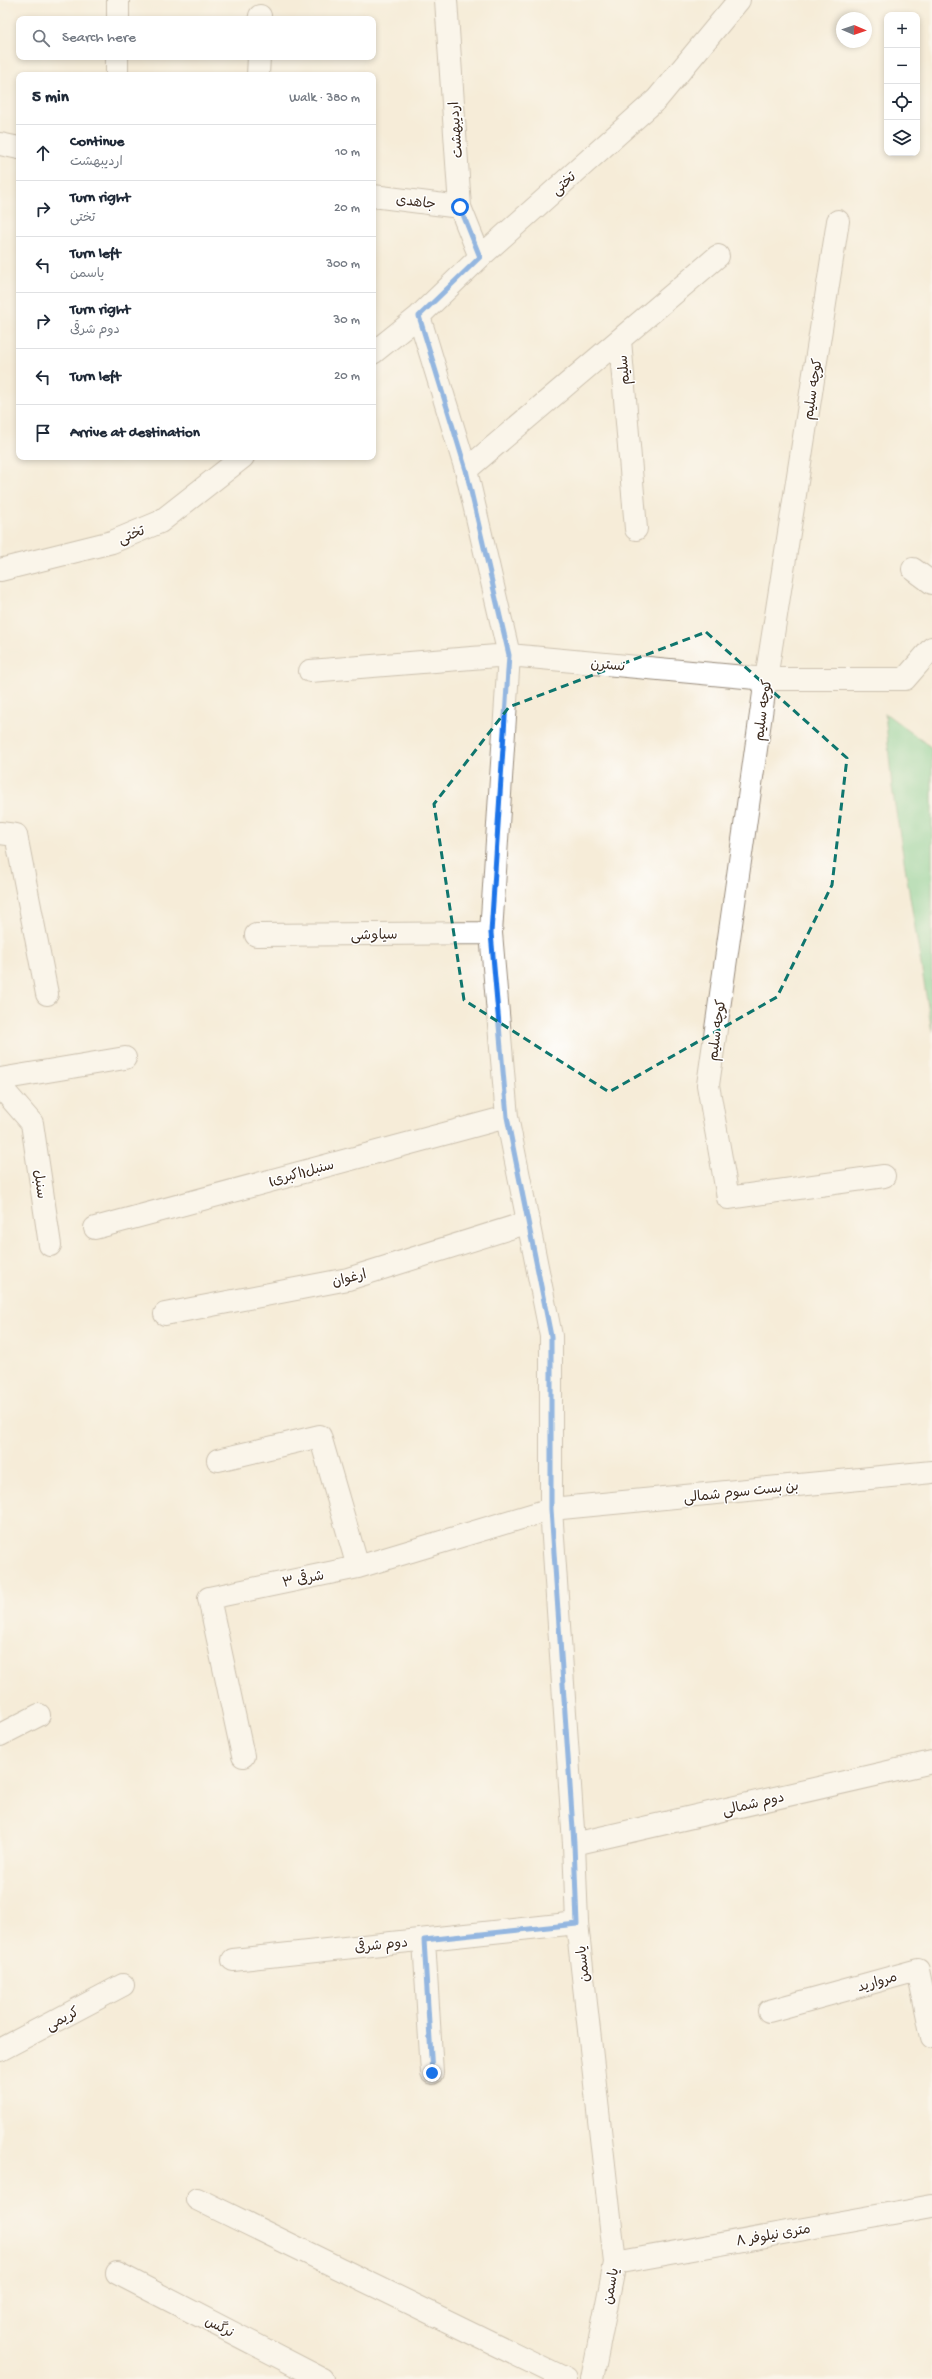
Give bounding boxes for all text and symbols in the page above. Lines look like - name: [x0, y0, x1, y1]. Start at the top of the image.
- north arrow: [836, 12, 872, 48]
- map controls: [884, 12, 920, 156]
- button: +: [884, 12, 920, 48]
- search box: [16, 16, 376, 60]
- icon: search: [30, 27, 52, 49]
- text: Search here: [62, 29, 136, 47]
- button: −: [884, 48, 920, 84]
- button: locate: [884, 84, 920, 120]
- text: 5 min: [32, 88, 69, 108]
- text: Walk · 380 m: [289, 91, 360, 106]
- street label: اردیبهشت: [447, 101, 468, 159]
- button: layers: [884, 120, 920, 156]
- text: Continue: [70, 133, 124, 151]
- icon: ahead: [32, 142, 54, 164]
- text: 10 m: [335, 145, 360, 160]
- text: اردیبهشت: [70, 155, 123, 170]
- street label: تختی: [549, 169, 581, 200]
- text: Turn right: [70, 189, 130, 207]
- street label: جاهدی: [395, 193, 437, 214]
- icon: right: [32, 198, 54, 220]
- route start: [451, 198, 469, 216]
- text: 20 m: [334, 201, 360, 216]
- text: تختی: [70, 211, 95, 226]
- text: Turn left: [70, 245, 121, 263]
- icon: left: [32, 254, 54, 276]
- text: 300 m: [326, 257, 360, 272]
- text: یاسمن: [70, 267, 104, 282]
- text: Turn right: [70, 301, 130, 319]
- icon: right: [32, 310, 54, 332]
- text: 30 m: [334, 313, 360, 328]
- text: دوم شرقی: [70, 323, 120, 338]
- street label: سلیم: [616, 354, 635, 386]
- street label: کوچه سلیم: [801, 357, 828, 421]
- icon: left: [32, 366, 54, 388]
- text: Turn left: [70, 368, 121, 386]
- text: 20 m: [334, 369, 360, 384]
- icon: arrive: [32, 422, 54, 444]
- text: Arrive at destination: [70, 424, 200, 442]
- street label: تختی: [116, 523, 149, 549]
- street label: نسترن: [590, 657, 626, 676]
- street label: کوچه سلیم: [752, 679, 777, 742]
- street label: سیاوشی: [350, 928, 398, 945]
- street label: کوچه سلیم: [706, 999, 731, 1062]
- street label: سنبل(اکبری): [267, 1157, 336, 1191]
- street label: سنبل: [28, 1169, 50, 1200]
- street label: ارغوان: [331, 1267, 369, 1292]
- street label: بن بست سوم شمالی: [683, 1479, 800, 1509]
- street label: ۳ شرقی: [281, 1566, 326, 1593]
- street label: دوم شمالی: [721, 1790, 786, 1821]
- street label: دوم شرقی: [354, 1933, 409, 1958]
- street label: یاسمن: [574, 1945, 595, 1983]
- street label: مروارید: [856, 1970, 900, 1997]
- street label: کریمی: [44, 2004, 83, 2036]
- route end: [423, 2064, 441, 2082]
- street label: ۸ متری نیلوفر: [735, 2222, 812, 2251]
- street label: یاسمن: [601, 2267, 624, 2306]
- street label: نرگس: [202, 2312, 237, 2343]

